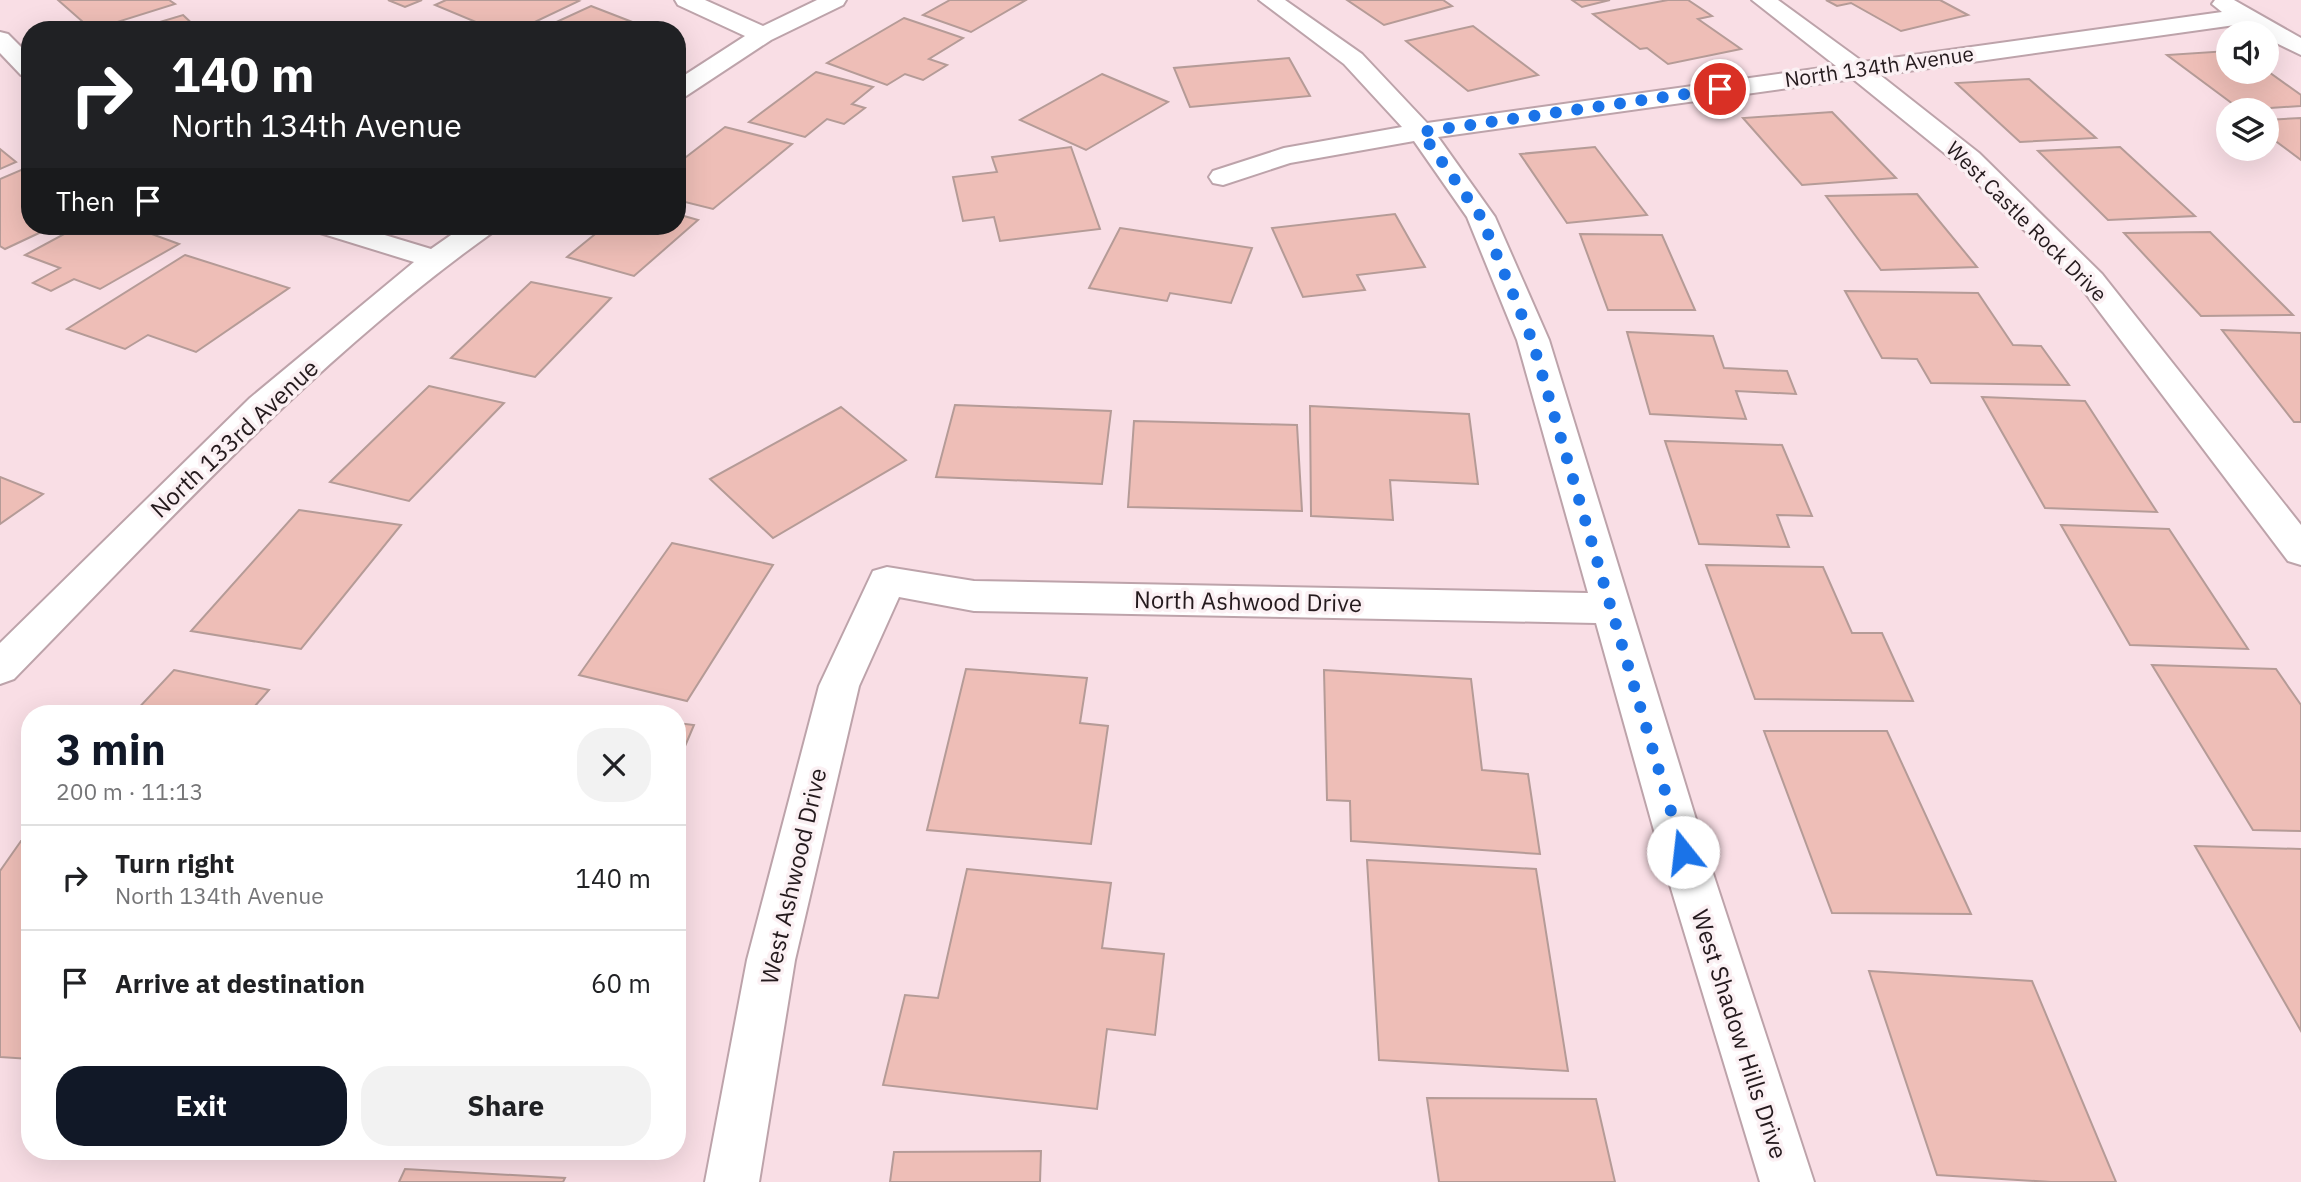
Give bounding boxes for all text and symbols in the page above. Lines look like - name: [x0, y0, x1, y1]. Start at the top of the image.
- map controls: [2216, 21, 2279, 161]
- button: sound: [2216, 21, 2279, 84]
- street label: North 134th Avenue: [1783, 39, 1975, 93]
- text: 140 m: [171, 42, 315, 105]
- icon: right: [56, 49, 147, 140]
- pin: [1690, 59, 1750, 119]
- icon: arrive: [1701, 70, 1739, 108]
- button: layers: [2216, 98, 2279, 161]
- text: North 134th Avenue: [171, 104, 462, 146]
- street label: West Castle Rock Drive: [1941, 135, 2113, 307]
- icon: arrive: [129, 182, 167, 220]
- text: Then: [56, 184, 115, 218]
- street label: North 133rd Avenue: [143, 352, 325, 524]
- street label: North Ashwood Drive: [1134, 583, 1362, 619]
- text: 3 min: [56, 722, 166, 777]
- button: close: [577, 728, 651, 802]
- street label: West Ashwood Drive: [753, 765, 833, 987]
- text: 200 m · 11:13: [56, 776, 203, 806]
- position arrow: [1646, 815, 1720, 889]
- text: Turn right: [115, 846, 234, 880]
- icon: right: [56, 859, 94, 897]
- text: 140 m: [575, 861, 651, 895]
- text: North 134th Avenue: [115, 880, 324, 910]
- street label: West Shadow Hills Drive: [1685, 905, 1795, 1163]
- icon: arrive: [56, 964, 94, 1002]
- text: Arrive at destination: [115, 966, 365, 1000]
- text: 60 m: [591, 966, 651, 1000]
- button: Exit: [56, 1066, 347, 1146]
- button: Share: [361, 1066, 651, 1146]

